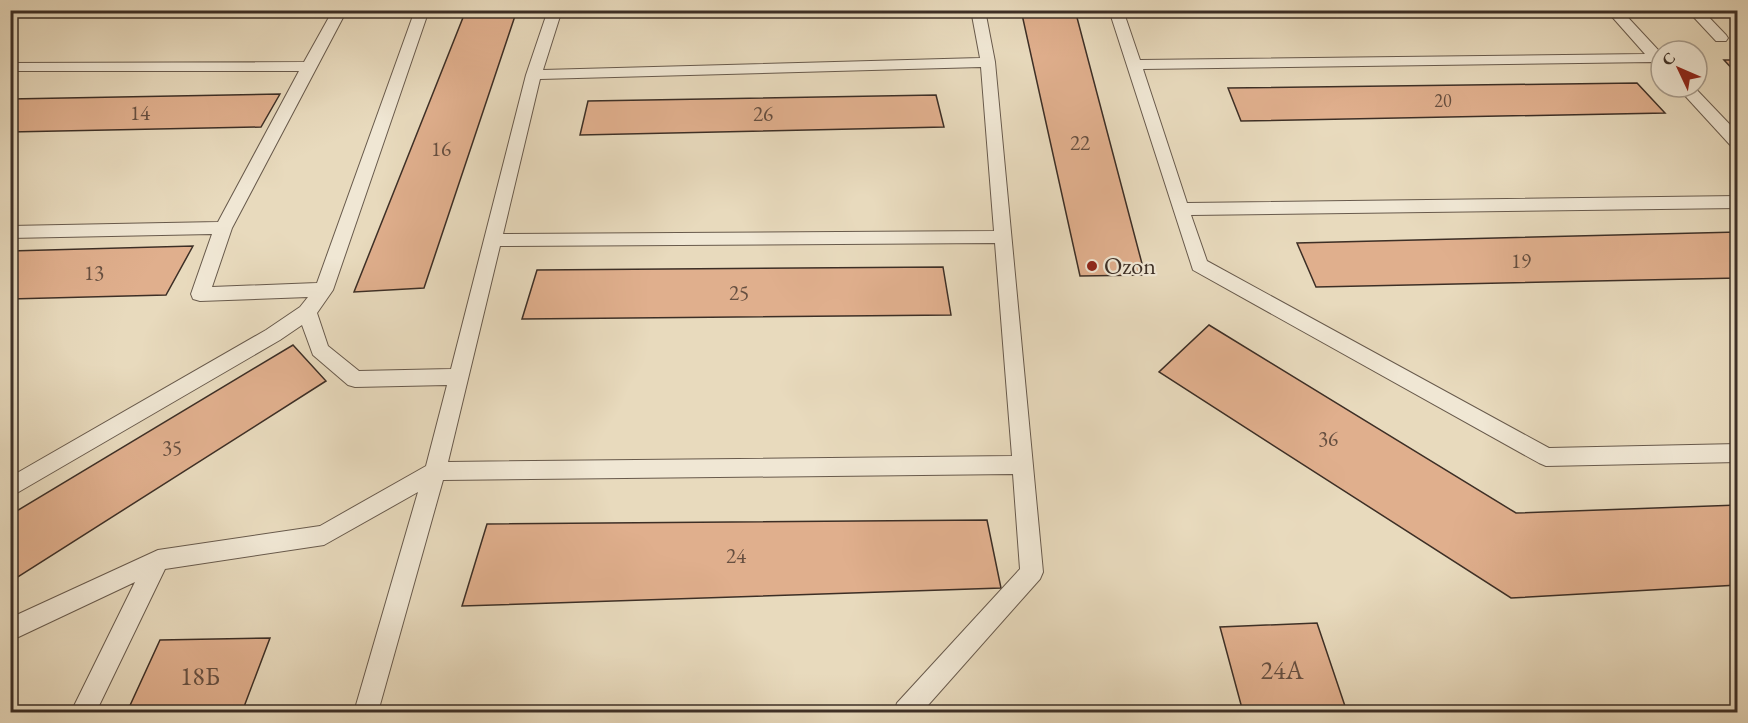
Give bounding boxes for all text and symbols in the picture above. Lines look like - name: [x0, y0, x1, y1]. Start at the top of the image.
- north arrow: [1649, 39, 1709, 99]
- text: С: [1657, 48, 1680, 70]
- house number: 20: [1434, 89, 1452, 112]
- house number: 14: [130, 99, 151, 126]
- house number: 26: [753, 100, 773, 127]
- house number: 22: [1070, 129, 1090, 156]
- house number: 16: [431, 135, 451, 162]
- house number: 19: [1511, 247, 1531, 274]
- place label: Ozon: [1104, 250, 1156, 281]
- house number: 13: [84, 259, 104, 286]
- marker: Ozon: [1085, 259, 1099, 273]
- house number: 25: [729, 279, 749, 306]
- house number: 36: [1318, 425, 1338, 452]
- house number: 35: [162, 434, 182, 461]
- house number: 24: [726, 542, 747, 569]
- house number: 24А: [1261, 653, 1304, 687]
- house number: 18Б: [180, 659, 220, 693]

